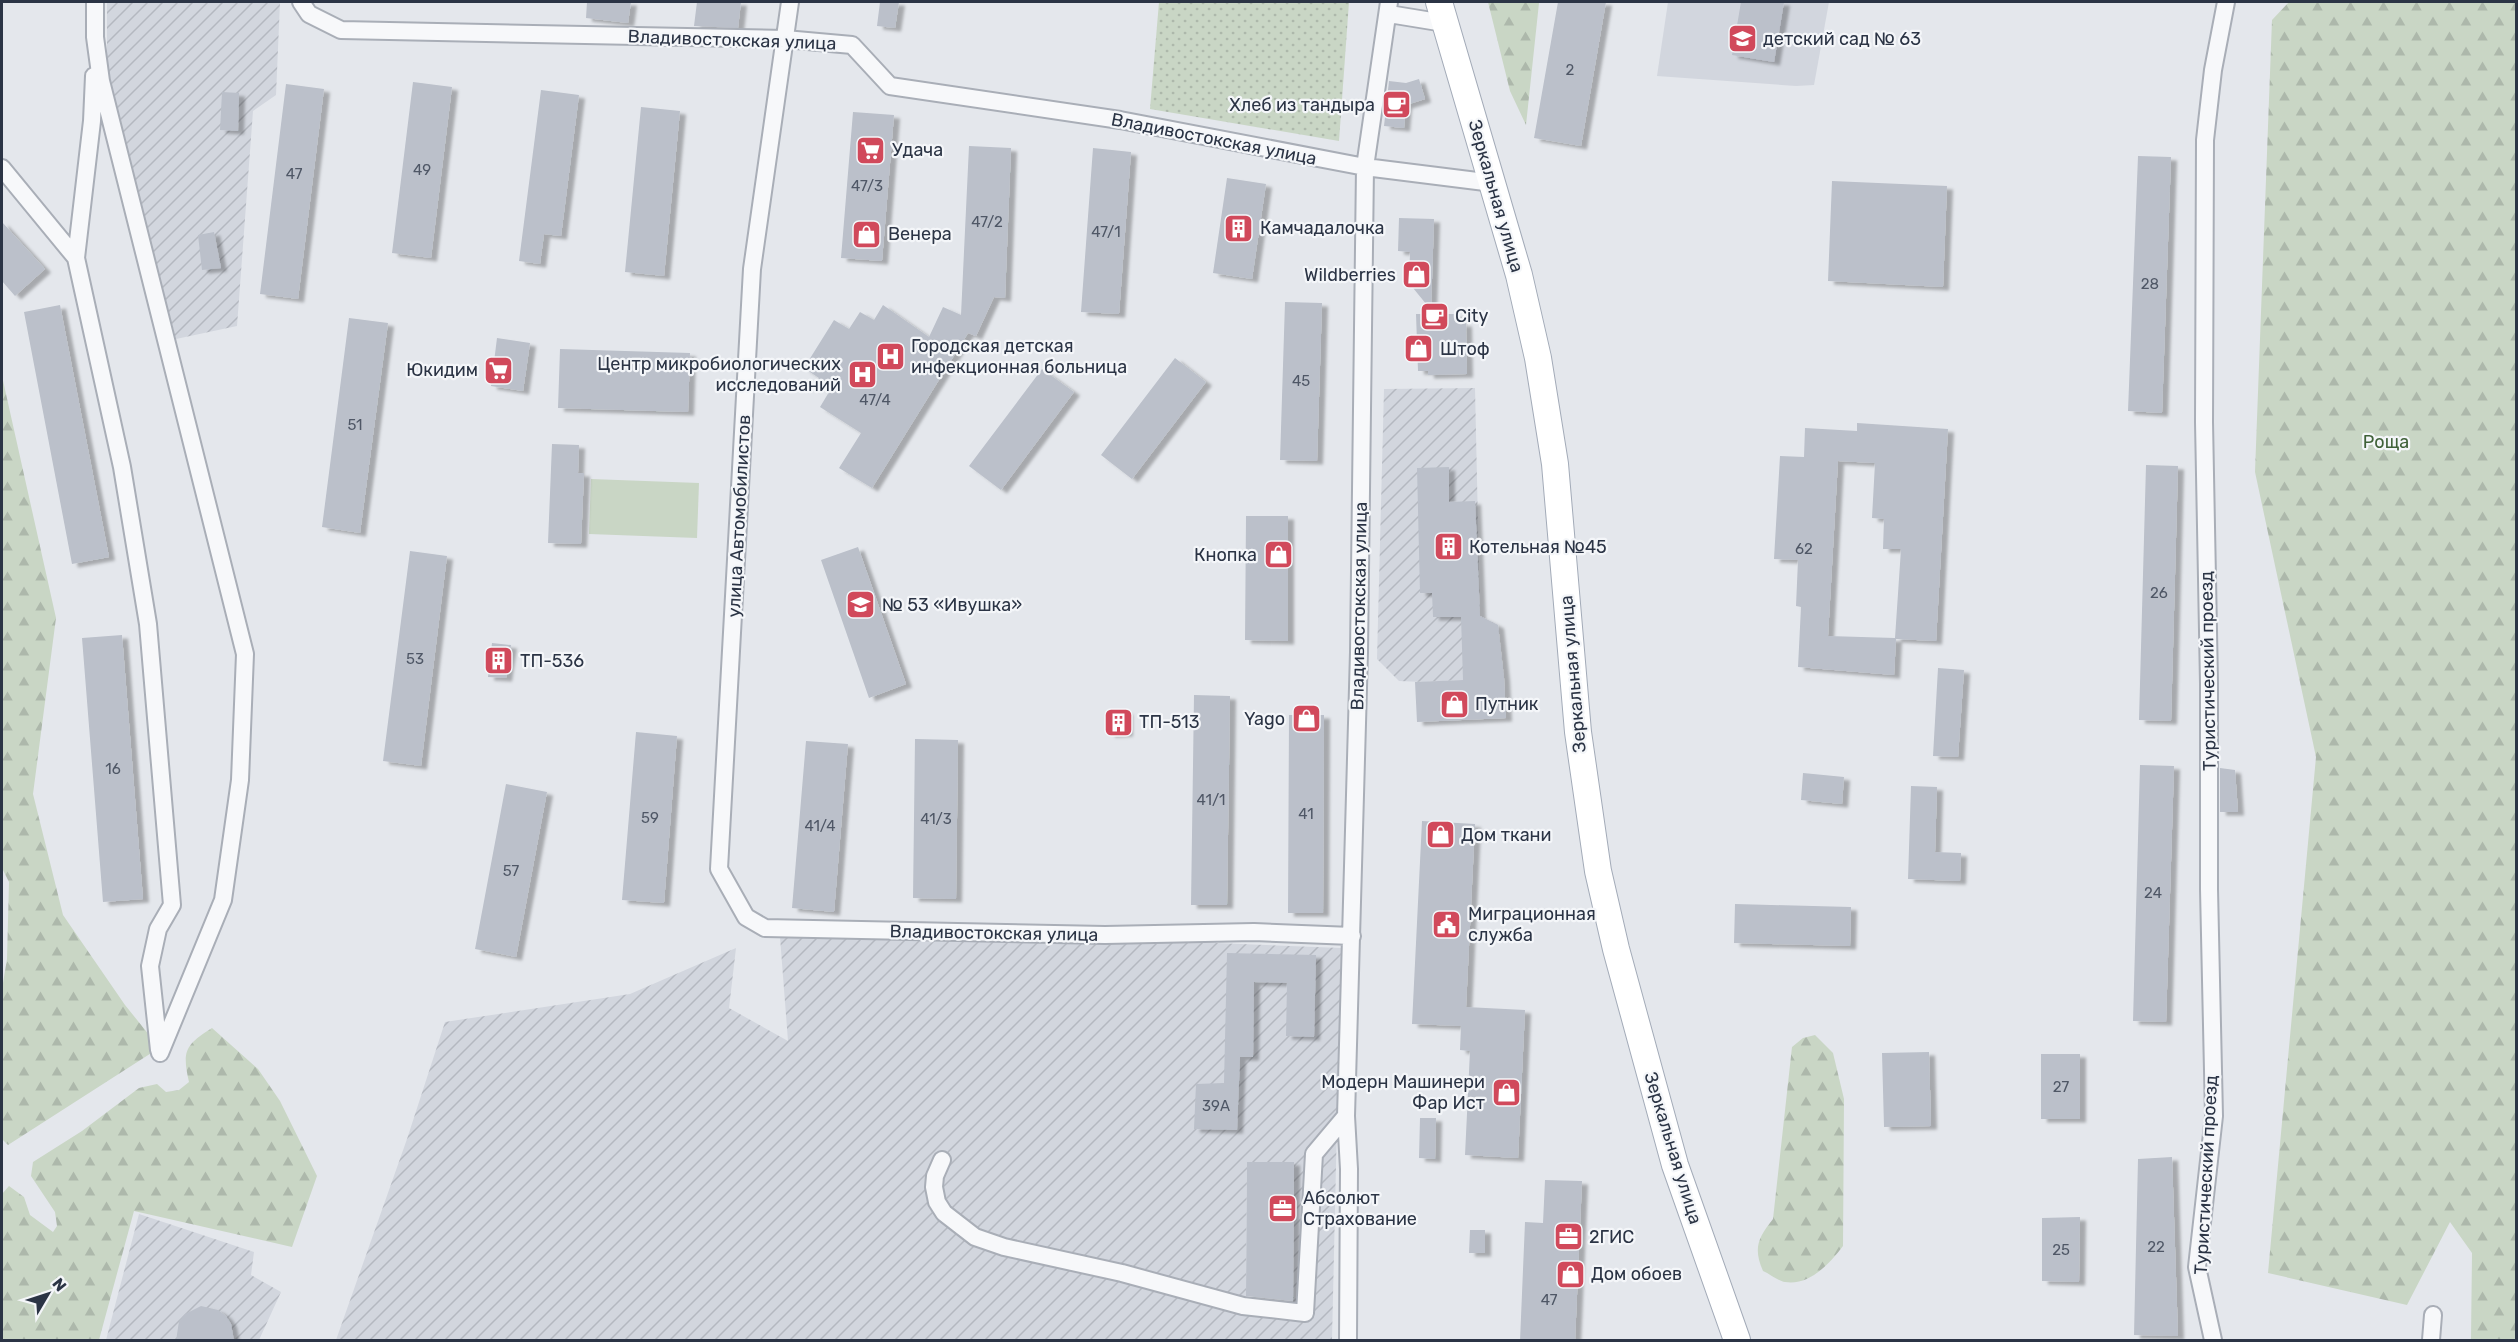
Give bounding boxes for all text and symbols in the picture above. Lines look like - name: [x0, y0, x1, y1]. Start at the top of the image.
- school or university icon: детский сад № 63: [1726, 23, 1758, 55]
- street label: Владивостокская улица: [627, 25, 837, 55]
- place label: детский сад № 63: [1763, 28, 1921, 50]
- house number: 2: [1566, 61, 1575, 79]
- cafe icon: Хлеб из тандыра: [1380, 89, 1412, 121]
- place label: Хлеб из тандыра: [1229, 94, 1375, 116]
- street label: Владивостокская улица: [1109, 108, 1319, 170]
- street label: Зеркальная улица: [1464, 117, 1528, 275]
- supermarket icon: Удача: [855, 134, 887, 166]
- place label: Удача: [892, 139, 943, 161]
- house number: 49: [413, 161, 431, 179]
- house number: 47: [286, 165, 303, 183]
- house number: 47/3: [851, 177, 883, 195]
- building icon: Камчадалочка: [1223, 212, 1255, 244]
- house number: 47/2: [971, 213, 1003, 231]
- place label: Камчадалочка: [1260, 217, 1385, 239]
- shop icon: Венера: [851, 218, 883, 250]
- place label: Венера: [888, 223, 952, 245]
- house number: 47/1: [1091, 223, 1121, 241]
- shop icon: Wildberries: [1401, 259, 1433, 291]
- place label: Wildberries: [1304, 264, 1396, 286]
- house number: 28: [2141, 275, 2159, 293]
- cafe icon: City: [1418, 300, 1450, 332]
- place label: City: [1455, 305, 1488, 327]
- shop icon: Штоф: [1403, 333, 1435, 365]
- place label: Городская детская инфекционная больница: [911, 335, 1127, 378]
- place label: Штоф: [1440, 338, 1490, 360]
- hospital icon: Городская детская инфекционная больница: [874, 340, 906, 372]
- place label: Центр микробиологических исследований: [597, 353, 841, 396]
- supermarket icon: Юкидим: [483, 354, 515, 386]
- hospital icon: Центр микробиологических исследований: [846, 358, 878, 390]
- place label: Юкидим: [406, 359, 478, 381]
- house number: 45: [1292, 372, 1310, 390]
- house number: 47/4: [859, 391, 891, 409]
- street label: улица Автомобилистов: [723, 414, 755, 618]
- house number: 51: [347, 416, 363, 434]
- park label: Роща: [2363, 431, 2409, 453]
- street label: Владивостокская улица: [1346, 501, 1372, 711]
- building icon: Котельная №45: [1432, 531, 1464, 563]
- place label: Котельная №45: [1469, 536, 1607, 558]
- shop icon: Кнопка: [1262, 539, 1294, 571]
- house number: 62: [1795, 540, 1813, 558]
- place label: Кнопка: [1194, 544, 1257, 566]
- street label: Туристический проезд: [2195, 571, 2221, 771]
- house number: 26: [2150, 584, 2168, 602]
- school or university icon: № 53 «Ивушка»: [845, 589, 877, 621]
- place label: № 53 «Ивушка»: [882, 594, 1022, 616]
- street label: Зеркальная улица: [1555, 594, 1591, 754]
- building icon: ТП-536: [483, 645, 515, 677]
- house number: 53: [406, 650, 424, 668]
- place label: ТП-536: [520, 650, 584, 672]
- shop icon: Путник: [1438, 688, 1470, 720]
- place label: Путник: [1475, 693, 1539, 715]
- shop icon: Yago: [1290, 703, 1322, 735]
- building icon: ТП-513: [1102, 706, 1134, 738]
- place label: Yago: [1244, 708, 1285, 730]
- place label: ТП-513: [1139, 711, 1200, 733]
- house number: 16: [105, 760, 121, 778]
- house number: 41/1: [1196, 791, 1226, 809]
- house number: 41: [1298, 805, 1314, 823]
- house number: 59: [641, 809, 659, 827]
- house number: 41/3: [920, 810, 952, 828]
- house number: 41/4: [804, 817, 836, 835]
- shop icon: Дом ткани: [1424, 819, 1456, 851]
- place label: Дом ткани: [1461, 824, 1552, 846]
- house number: 57: [503, 862, 520, 880]
- house number: 24: [2144, 884, 2162, 902]
- place label: Миграционная служба: [1468, 903, 1596, 946]
- public building icon: Миграционная служба: [1431, 908, 1463, 940]
- street label: Владивостокская улица: [889, 920, 1099, 946]
- street label: Зеркальная улица: [1639, 1069, 1707, 1227]
- place label: Модерн Машинери Фар Ист: [1321, 1071, 1485, 1114]
- street label: Туристический проезд: [2190, 1074, 2222, 1275]
- shop icon: Модерн Машинери Фар Ист: [1490, 1076, 1522, 1108]
- house number: 27: [2053, 1078, 2070, 1096]
- house number: 39А: [1202, 1097, 1230, 1115]
- place label: Абсолют Страхование: [1303, 1187, 1417, 1230]
- office icon: Абсолют Страхование: [1266, 1192, 1298, 1224]
- office icon: 2ГИС: [1552, 1221, 1584, 1253]
- place label: 2ГИС: [1589, 1226, 1634, 1248]
- house number: 22: [2147, 1238, 2165, 1256]
- house number: 25: [2052, 1241, 2070, 1259]
- shop icon: Дом обоев: [1554, 1258, 1586, 1290]
- place label: Дом обоев: [1591, 1263, 1682, 1285]
- north arrow: [18, 1264, 78, 1324]
- text: N: [48, 1274, 70, 1295]
- house number: 47: [1541, 1291, 1558, 1309]

